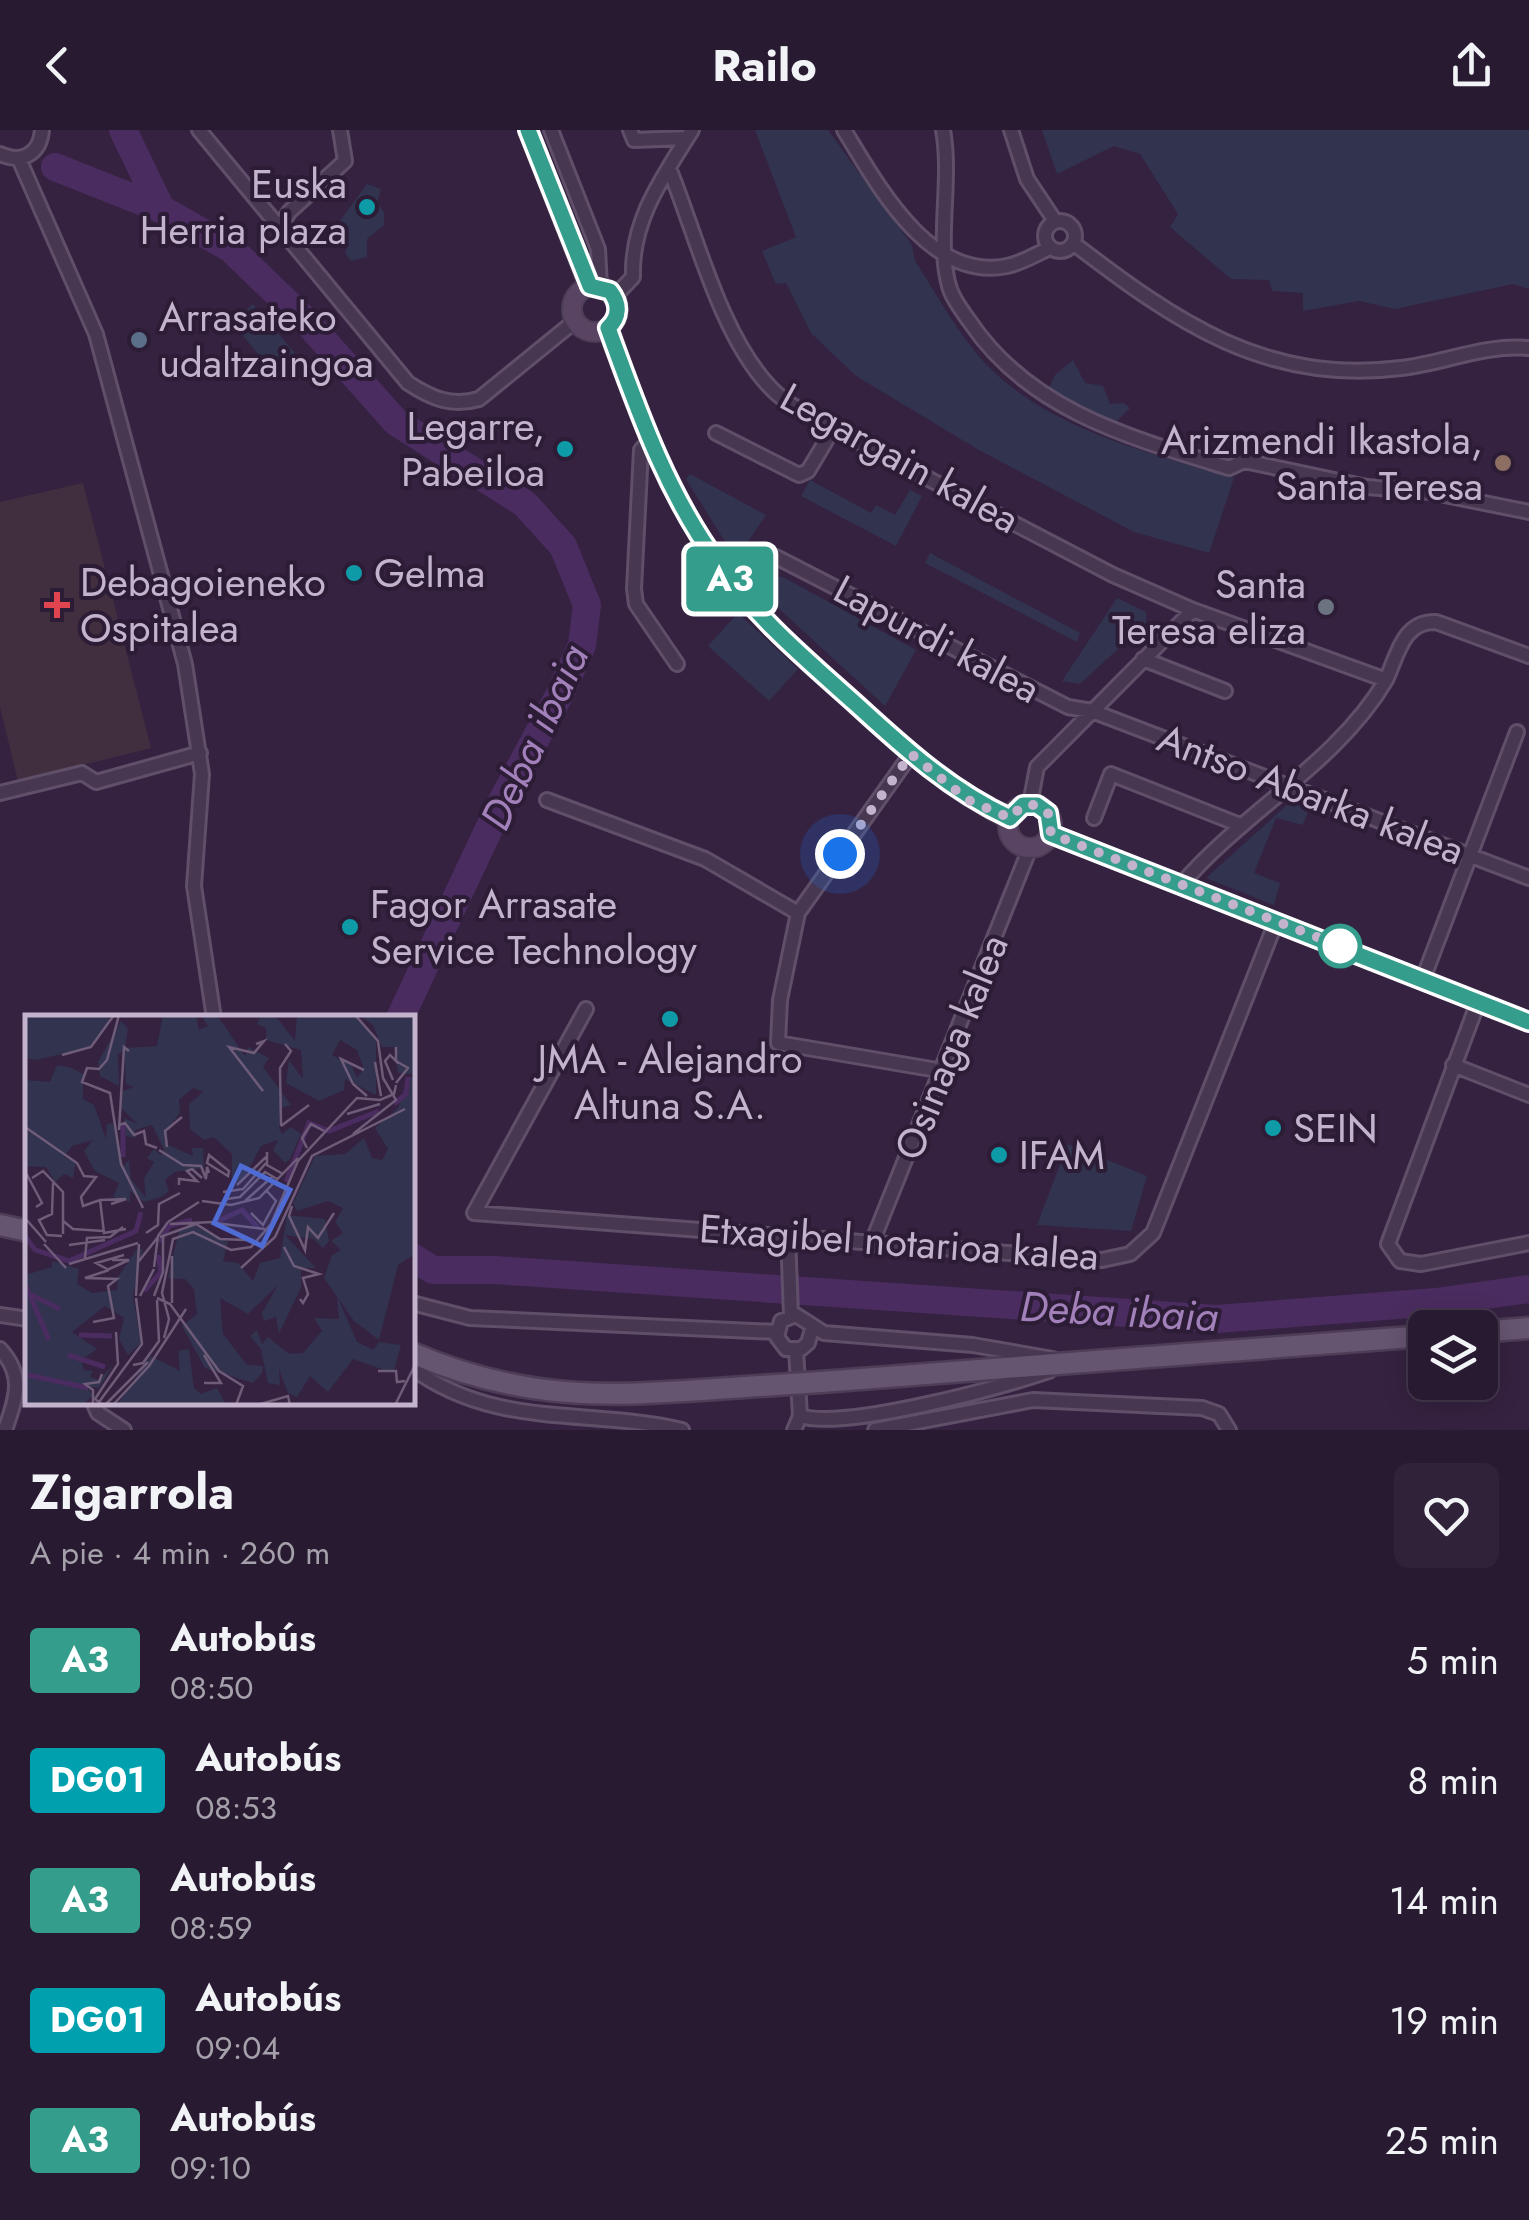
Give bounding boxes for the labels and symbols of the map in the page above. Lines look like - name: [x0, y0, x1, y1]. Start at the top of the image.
- place label: Euska Herria plaza: [140, 155, 347, 259]
- marker: Euska Herria plaza: [356, 196, 378, 218]
- place label: Arrasateko udaltzaingoa: [159, 288, 374, 392]
- marker: Arrasateko udaltzaingoa: [128, 329, 150, 351]
- street label: Legargain kalea: [770, 368, 1030, 548]
- place label: Legarre, Pabeiloa: [401, 397, 545, 501]
- place label: Arizmendi Ikastola, Santa Teresa: [1161, 411, 1483, 515]
- marker: Legarre, Pabeiloa: [554, 438, 576, 460]
- marker: Arizmendi Ikastola, Santa Teresa: [1492, 452, 1514, 474]
- place label: Gelma: [374, 544, 485, 602]
- line badge: A3: [685, 546, 775, 612]
- place label: Debagoieneko Ospitalea: [80, 553, 326, 657]
- place label: Santa Teresa eliza: [1112, 555, 1306, 659]
- street label: Lapurdi kalea: [824, 560, 1050, 718]
- marker: Gelma: [343, 562, 365, 584]
- marker: Debagoieneko Ospitalea: [44, 592, 70, 618]
- marker: Santa Teresa eliza: [1315, 596, 1337, 618]
- water label: Deba ibaia: [465, 634, 604, 840]
- street label: Antso Abarka kalea: [1149, 709, 1473, 879]
- your location: [815, 829, 865, 879]
- place label: Fagor Arrasate Service Technology: [370, 875, 697, 979]
- marker: Fagor Arrasate Service Technology: [339, 916, 361, 938]
- unlabelled marker: [1319, 925, 1361, 967]
- street label: Osinaga kalea: [879, 926, 1023, 1168]
- marker: JMA - Alejandro Altuna S.A.: [659, 1008, 681, 1030]
- inset map: [25, 1015, 415, 1405]
- place label: JMA - Alejandro Altuna S.A.: [533, 1030, 803, 1134]
- place label: SEIN: [1293, 1099, 1378, 1157]
- marker: SEIN: [1262, 1117, 1284, 1139]
- place label: IFAM: [1019, 1126, 1105, 1184]
- marker: IFAM: [988, 1144, 1010, 1166]
- street label: Etxagibel notarioa kalea: [697, 1199, 1101, 1285]
- water label: Deba ibaia: [1018, 1276, 1220, 1347]

